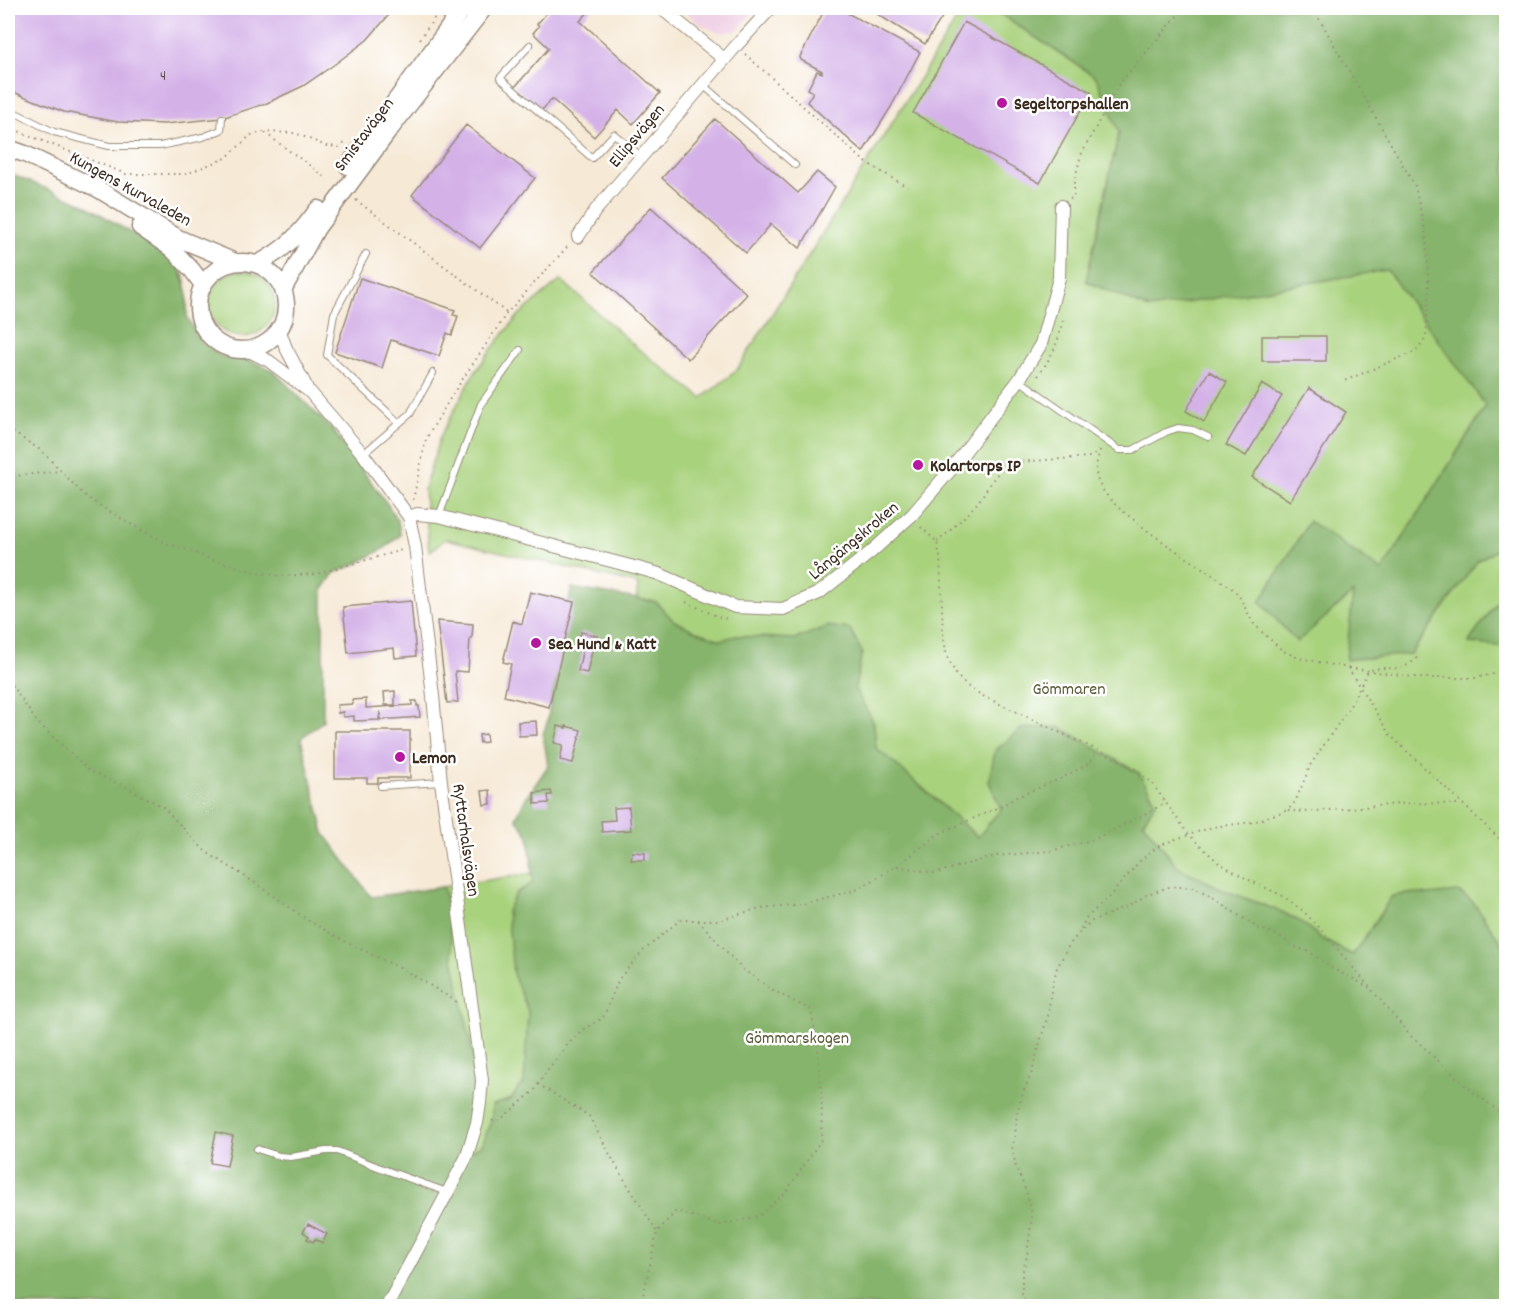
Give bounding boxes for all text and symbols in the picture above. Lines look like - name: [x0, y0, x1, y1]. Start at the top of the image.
- house number: 4: [160, 66, 166, 88]
- street label: Smistavägen: [329, 93, 401, 178]
- place label: Segeltorpshallen: [1014, 93, 1129, 118]
- marker: Segeltorpshallen: [995, 96, 1009, 110]
- street label: Ellipsvägen: [604, 99, 672, 174]
- street label: Kungens Kurvaleden: [64, 146, 195, 234]
- place label: Kolartorps IP: [930, 455, 1021, 480]
- marker: Kolartorps IP: [911, 458, 925, 472]
- street label: Långängskroken: [804, 497, 905, 587]
- place label: Sea Hund & Katt: [548, 633, 657, 658]
- marker: Sea Hund & Katt: [529, 636, 543, 650]
- park label: Gömmaren: [1032, 678, 1106, 703]
- place label: Lemon: [412, 747, 456, 772]
- marker: Lemon: [393, 750, 407, 764]
- street label: Ryttarhalsvägen: [444, 782, 485, 898]
- park label: Gömmarskogen: [745, 1027, 849, 1052]

